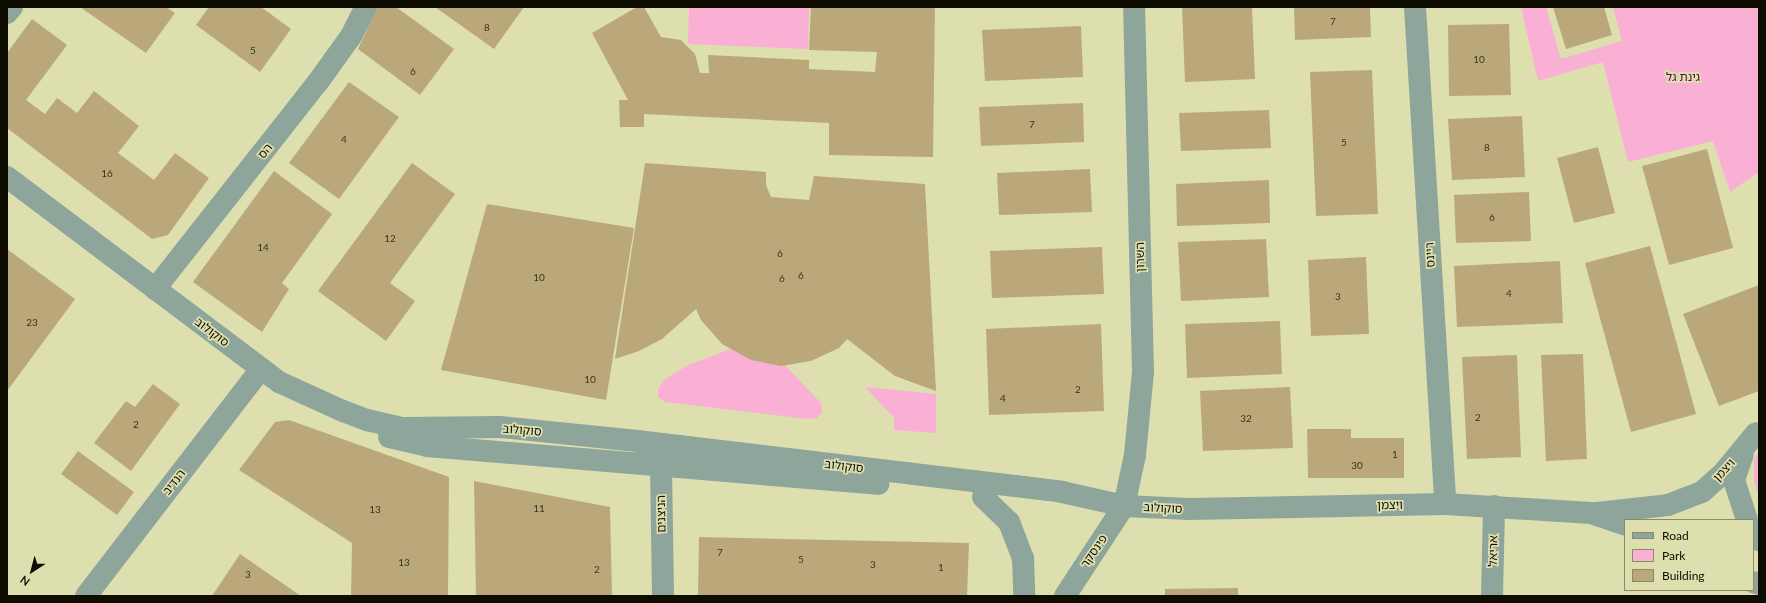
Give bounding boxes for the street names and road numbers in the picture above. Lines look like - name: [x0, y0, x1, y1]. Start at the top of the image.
- street label: הס: [255, 141, 275, 161]
- street label: השרון: [1133, 242, 1147, 272]
- street label: ריינס: [1422, 242, 1438, 268]
- street label: סוקולוב: [192, 314, 232, 350]
- street label: סוקולוב: [502, 421, 542, 439]
- street label: סוקולוב: [824, 456, 864, 476]
- street label: ויצמן: [1710, 456, 1738, 484]
- street label: הנדיב: [160, 466, 188, 498]
- street label: הניצנים: [653, 495, 669, 533]
- street label: ויצמן: [1377, 498, 1403, 512]
- street label: סוקולוב: [1143, 500, 1183, 516]
- street label: פינסקר: [1078, 532, 1110, 570]
- street label: אריאל: [1486, 535, 1500, 567]

